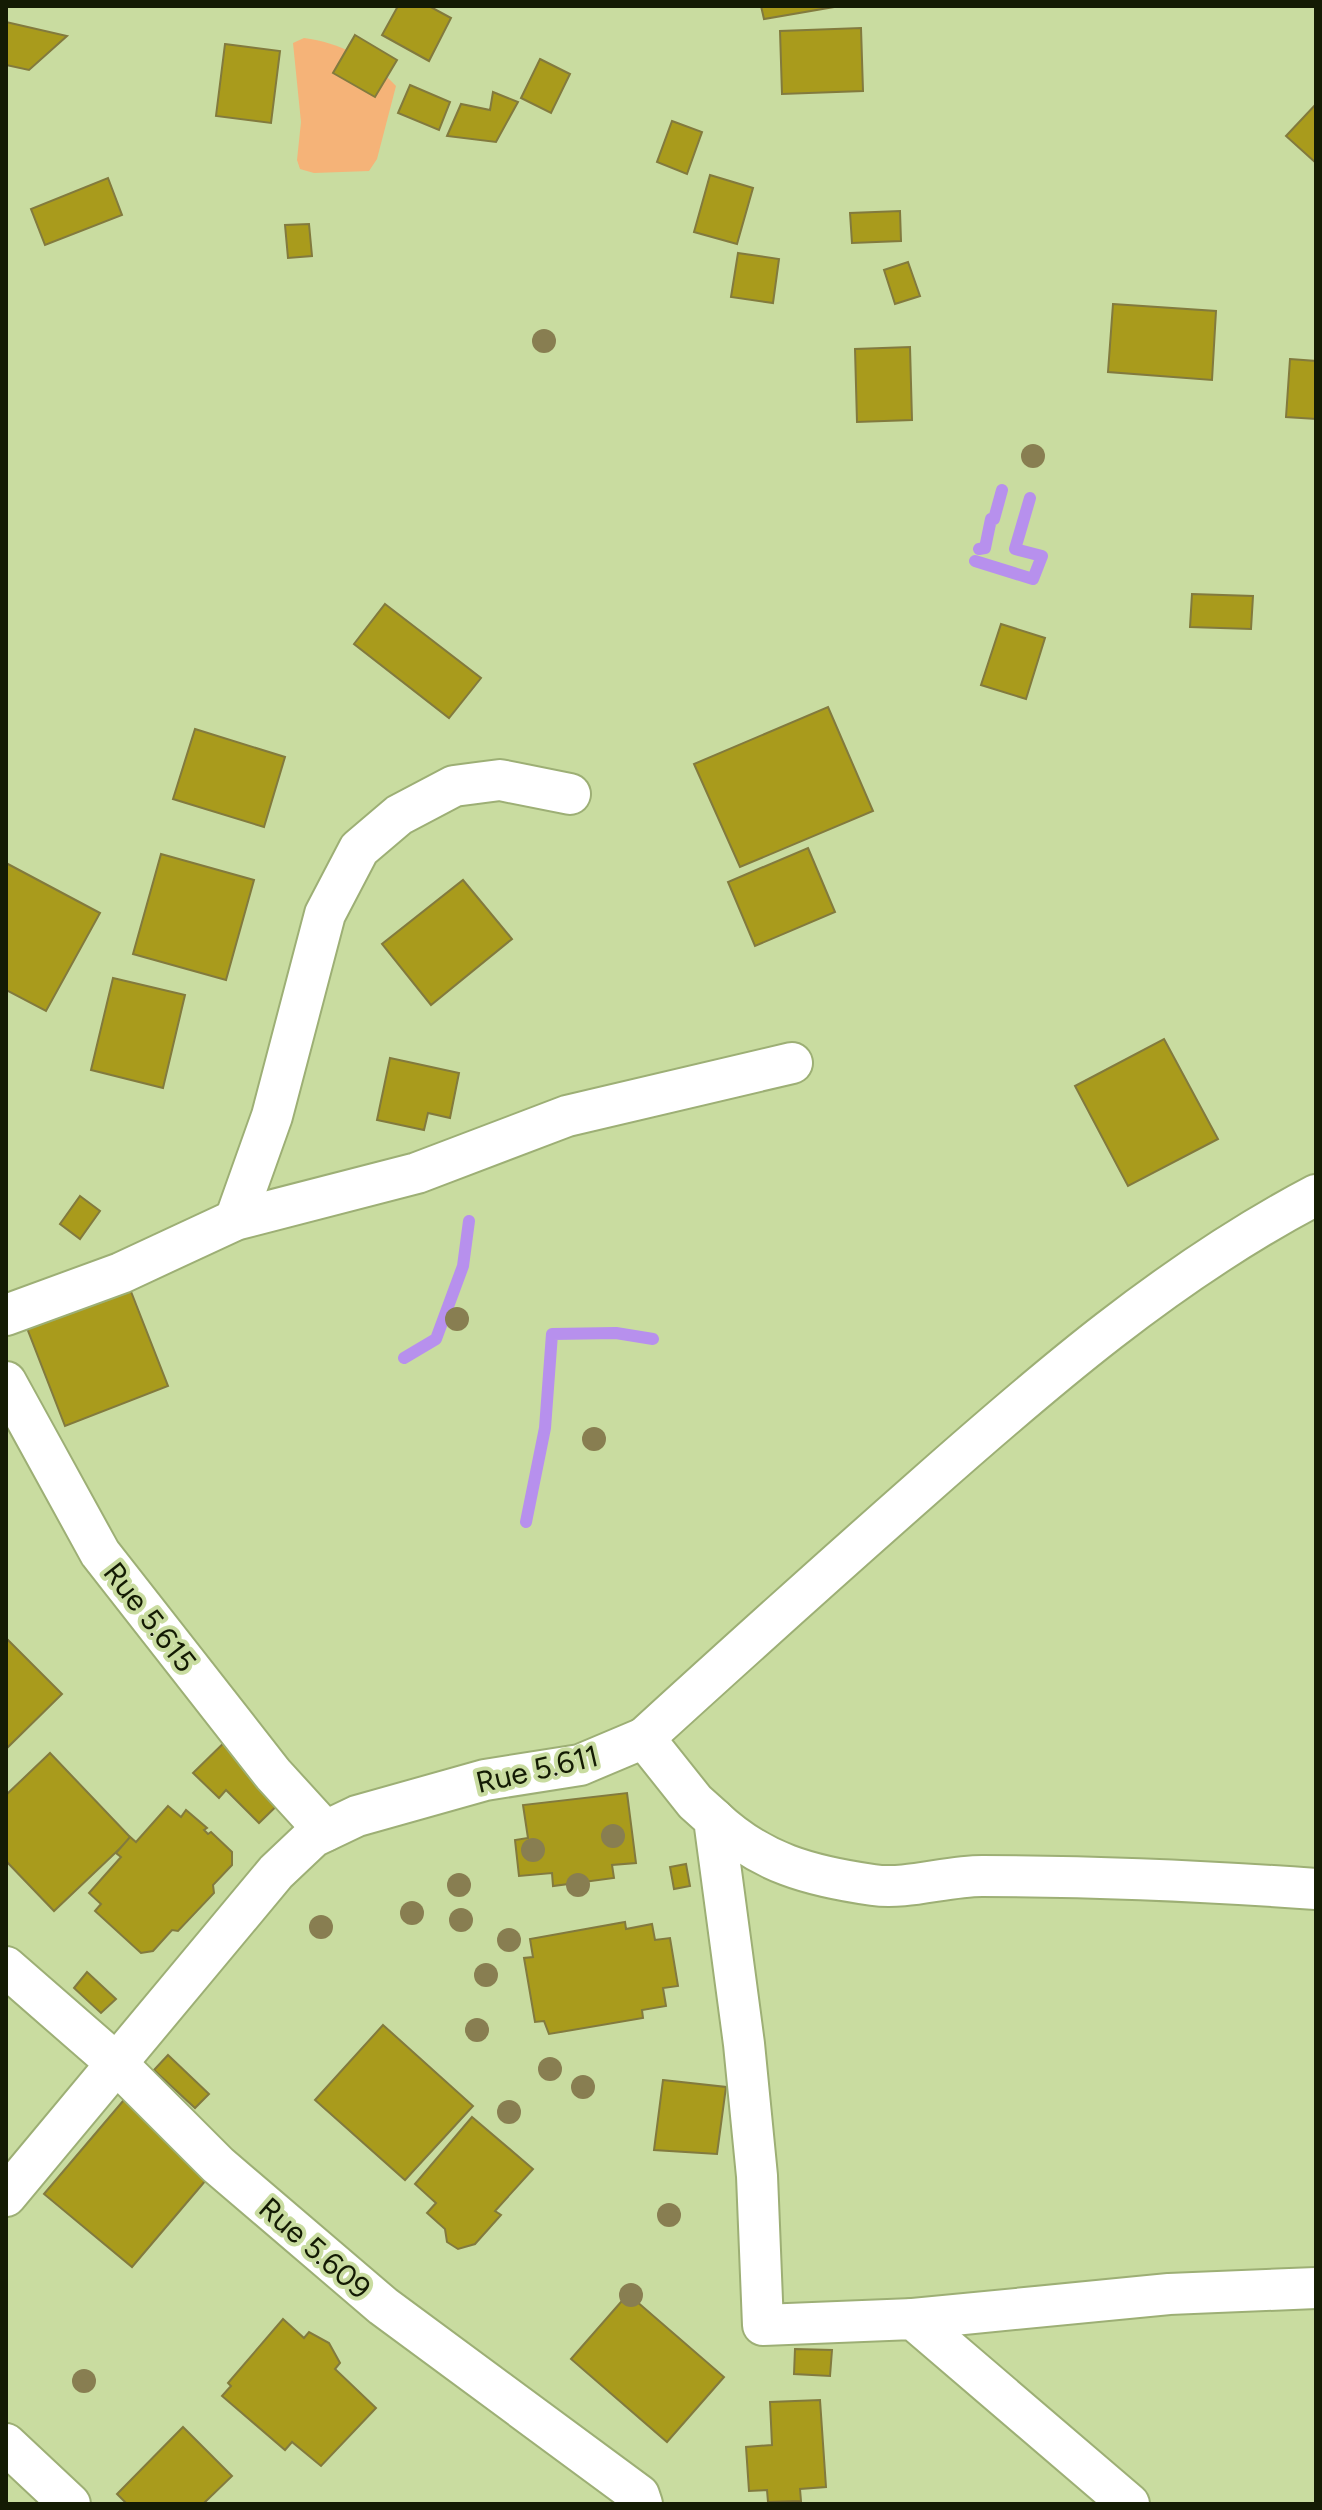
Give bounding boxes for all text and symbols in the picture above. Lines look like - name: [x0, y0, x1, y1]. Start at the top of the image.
- street label: Rue 5.615: [96, 1555, 204, 1679]
- street label: Rue 5.611: [472, 1737, 602, 1801]
- street label: Rue 5.609: [252, 2189, 378, 2307]

